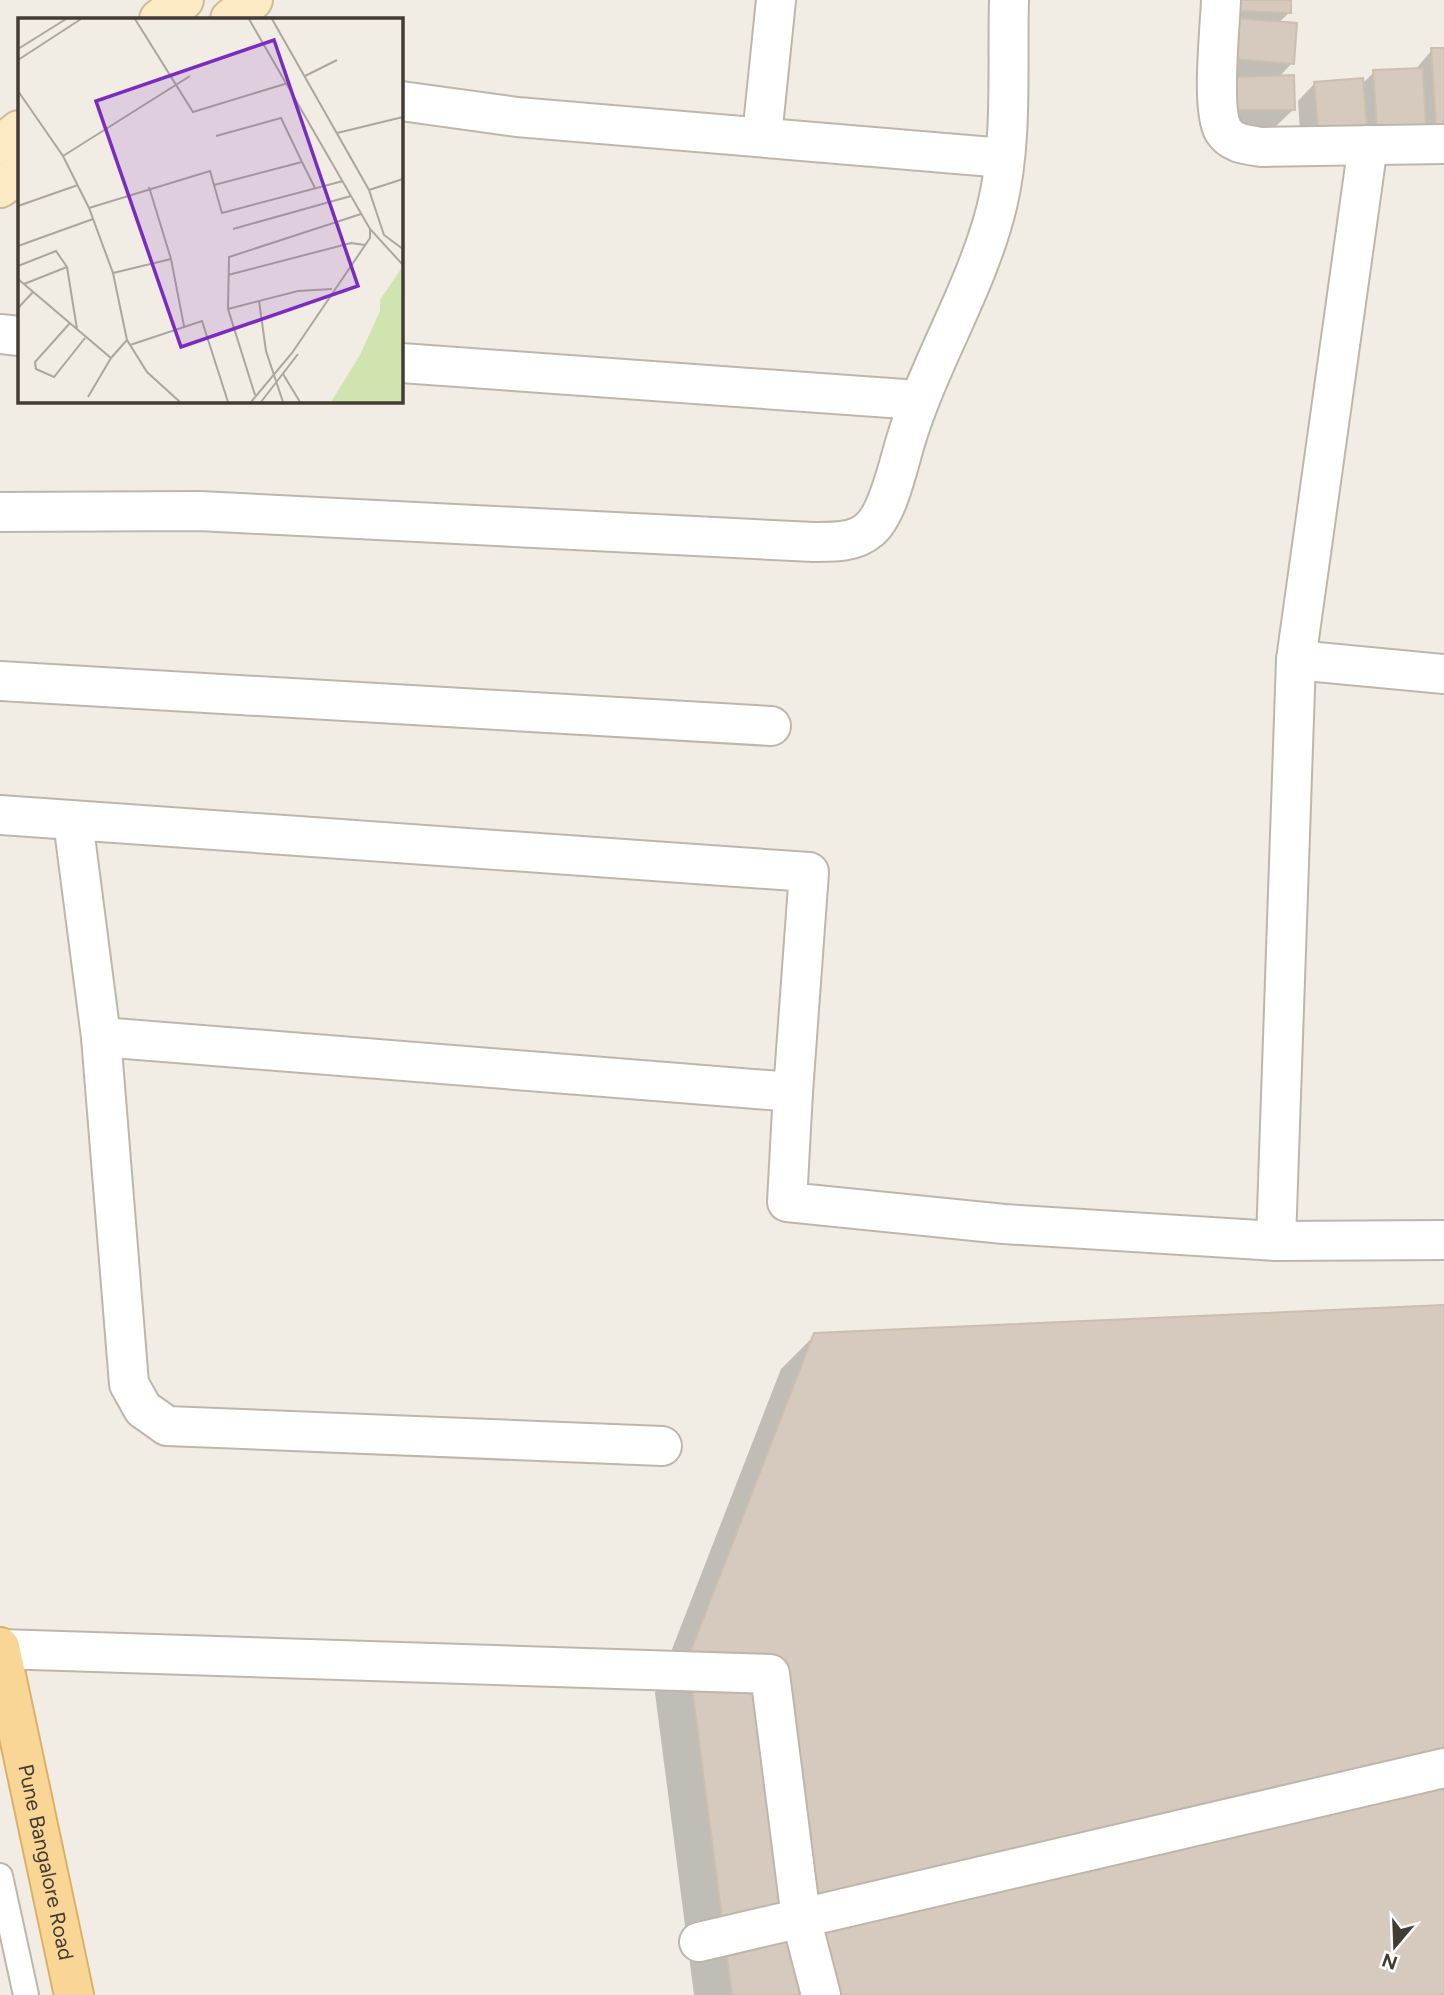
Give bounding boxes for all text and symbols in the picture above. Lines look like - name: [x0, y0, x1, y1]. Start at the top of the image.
- inset map: [18, 18, 402, 402]
- street label: Pune Bangalore Road: [13, 1762, 79, 1962]
- north arrow: [1360, 1911, 1430, 1981]
- text: N: [1379, 1948, 1400, 1975]

